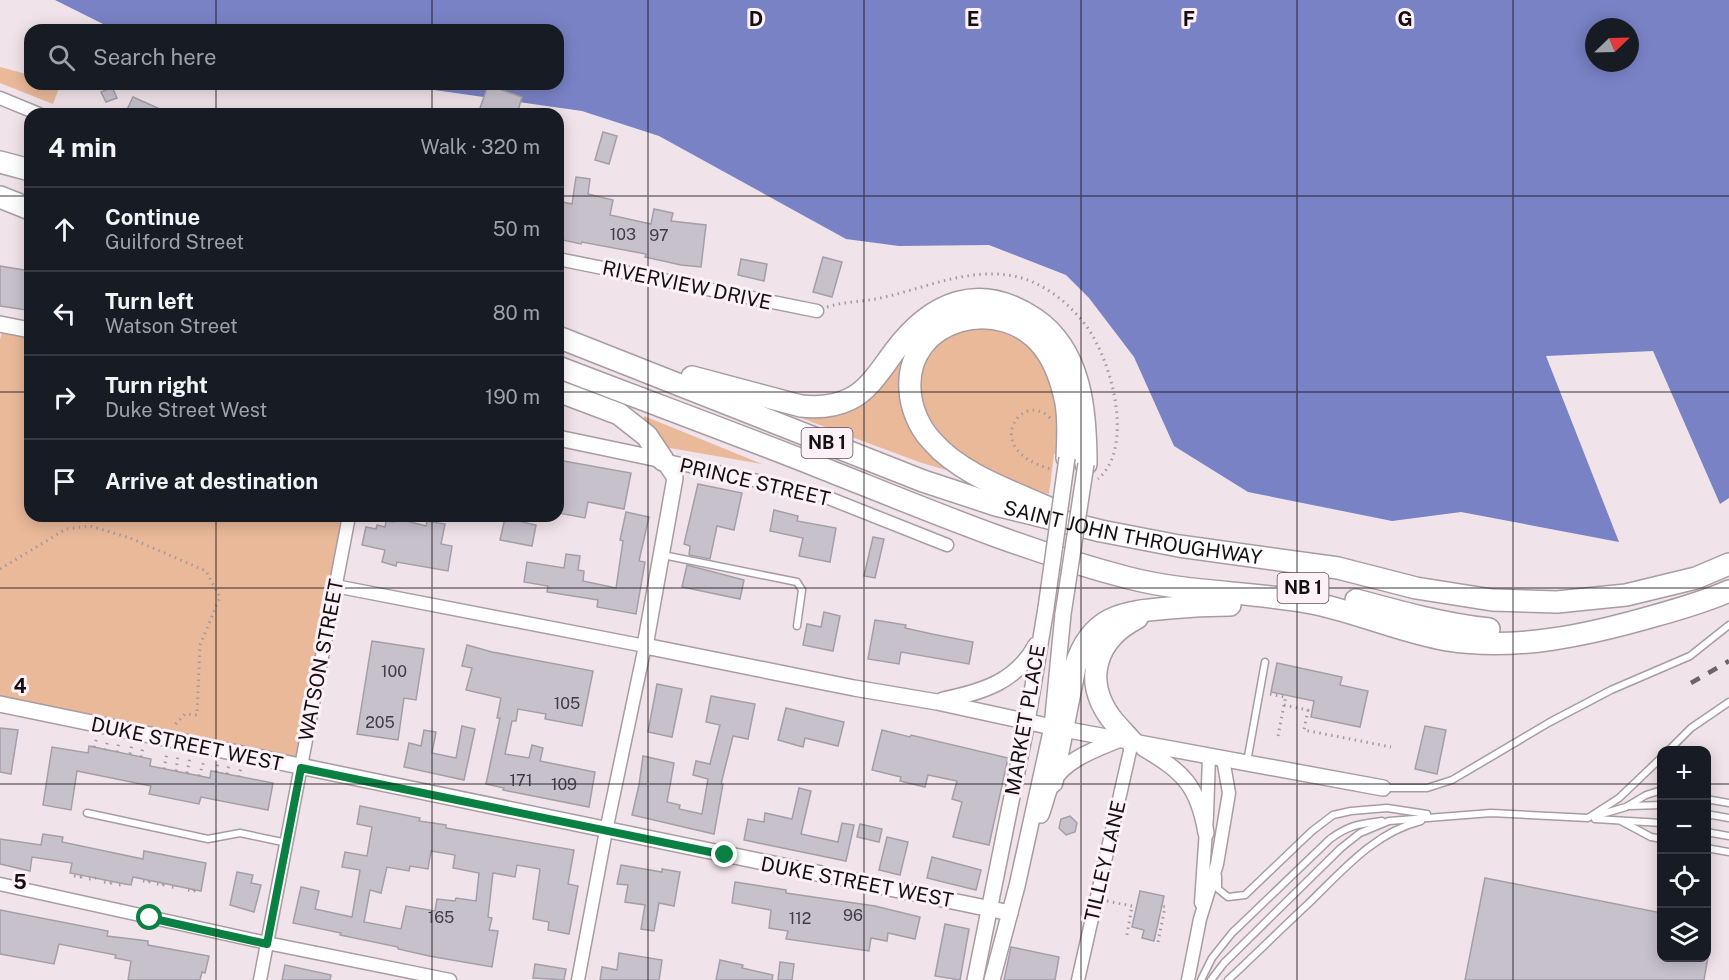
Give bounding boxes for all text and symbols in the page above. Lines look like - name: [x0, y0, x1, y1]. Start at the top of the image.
- text: D: [749, 7, 763, 31]
- text: E: [967, 7, 979, 31]
- text: F: [1183, 7, 1195, 31]
- text: G: [1397, 7, 1413, 31]
- north arrow: [1585, 18, 1639, 72]
- search box: [24, 24, 564, 90]
- icon: search: [45, 41, 78, 74]
- text: Search here: [93, 44, 217, 70]
- text: 4 min: [48, 132, 117, 163]
- text: Walk · 320 m: [420, 135, 540, 159]
- text: Continue: [105, 204, 200, 230]
- icon: ahead: [48, 213, 81, 246]
- text: 50 m: [493, 217, 540, 241]
- house number: 103: [610, 225, 636, 244]
- house number: 97: [649, 226, 669, 245]
- text: Guilford Street: [105, 230, 244, 254]
- street label: RIVERVIEW DRIVE: [600, 255, 774, 315]
- text: Turn left: [105, 288, 194, 314]
- icon: left: [48, 297, 81, 330]
- text: 80 m: [493, 301, 540, 325]
- text: Watson Street: [105, 314, 238, 338]
- text: Turn right: [105, 372, 208, 398]
- icon: right: [48, 381, 81, 414]
- text: 190 m: [485, 385, 540, 409]
- text: Duke Street West: [105, 398, 267, 422]
- road number: NB 1: [802, 428, 852, 458]
- street label: PRINCE STREET: [677, 453, 833, 511]
- icon: arrive: [48, 465, 81, 498]
- text: Arrive at destination: [105, 468, 318, 494]
- street label: SAINT JOHN THROUGHWAY: [1001, 495, 1264, 569]
- road number: NB 1: [1278, 573, 1328, 603]
- street label: WATSON STREET: [294, 577, 348, 743]
- street label: MARKET PLACE: [1000, 643, 1050, 797]
- house number: 100: [381, 662, 407, 681]
- text: 4: [13, 674, 27, 698]
- house number: 105: [554, 694, 580, 713]
- street label: DUKE STREET WEST: [89, 712, 285, 776]
- house number: 205: [365, 713, 395, 732]
- map controls: [1657, 746, 1711, 962]
- button: +: [1657, 746, 1711, 800]
- house number: 171: [510, 771, 532, 790]
- house number: 109: [551, 775, 577, 794]
- street label: TILLEY LANE: [1079, 798, 1131, 924]
- button: −: [1657, 800, 1711, 854]
- route end: [711, 841, 737, 867]
- street label: DUKE STREET WEST: [759, 852, 955, 912]
- button: locate: [1657, 854, 1711, 908]
- text: 5: [13, 870, 27, 894]
- route start: [136, 904, 162, 930]
- house number: 96: [843, 906, 863, 925]
- house number: 165: [428, 908, 454, 927]
- button: layers: [1657, 908, 1711, 962]
- house number: 112: [789, 909, 811, 928]

